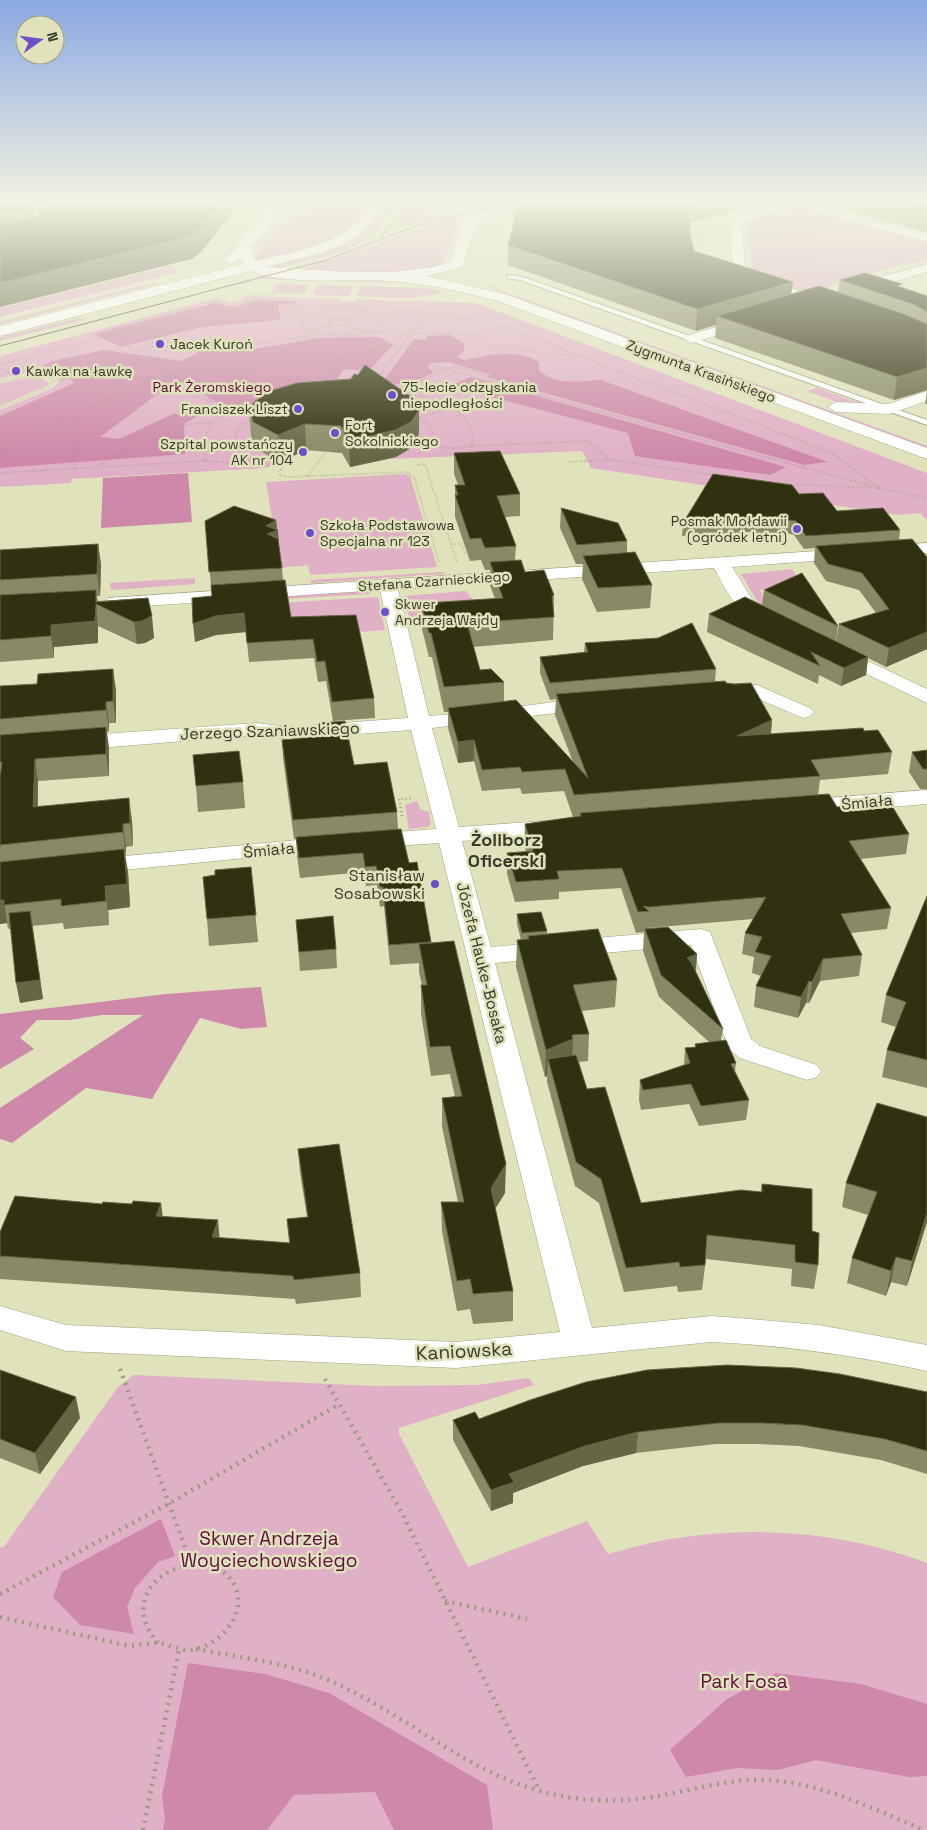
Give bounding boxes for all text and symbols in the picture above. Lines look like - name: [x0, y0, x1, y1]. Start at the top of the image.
- north arrow: [15, 15, 65, 65]
- text: N: [43, 30, 62, 44]
- place label: Jacek Kuroń: [170, 335, 253, 353]
- street label: Zygmunta Krasińskiego: [624, 336, 778, 406]
- marker: Jacek Kuroń: [154, 338, 166, 350]
- place label: Kawka na ławkę: [26, 362, 133, 380]
- marker: Kawka na ławkę: [10, 365, 22, 377]
- park label: Park Żeromskiego: [153, 378, 271, 396]
- place label: 75-lecie odzyskania niepodległości: [402, 378, 536, 412]
- marker: 75-lecie odzyskania niepodległości: [386, 389, 398, 401]
- place label: Franciszek Liszt: [181, 400, 288, 418]
- marker: Franciszek Liszt: [292, 403, 304, 415]
- place label: Fort Sokolnickiego: [345, 416, 439, 450]
- marker: Fort Sokolnickiego: [329, 427, 341, 439]
- place label: Szpital powstańczy AK nr 104: [160, 435, 293, 469]
- marker: Szpital powstańczy AK nr 104: [297, 446, 309, 458]
- place label: Posmak Mołdawii (ogródek letni): [671, 512, 787, 546]
- place label: Szkoła Podstawowa Specjalna nr 123: [320, 516, 455, 550]
- marker: Posmak Mołdawii (ogródek letni): [791, 523, 803, 535]
- marker: Szkoła Podstawowa Specjalna nr 123: [304, 527, 316, 539]
- street label: Stefana Czarnieckiego: [357, 567, 511, 595]
- place label: Skwer Andrzeja Wajdy: [395, 595, 498, 629]
- marker: Skwer Andrzeja Wajdy: [379, 606, 391, 618]
- street label: Jerzego Szaniawskiego: [180, 717, 360, 745]
- street label: Śmiała: [840, 789, 894, 815]
- district label: Żoliborz Oficerski: [468, 828, 544, 872]
- street label: Śmiała: [242, 837, 296, 863]
- place label: Stanisław Sosabowski: [334, 865, 425, 904]
- marker: Stanisław Sosabowski: [429, 878, 441, 890]
- street label: Józefa Hauke-Bosaka: [452, 880, 512, 1046]
- street label: Kaniowska: [415, 1336, 513, 1366]
- park label: Skwer Andrzeja Woyciechowskiego: [181, 1526, 357, 1573]
- park label: Park Fosa: [700, 1669, 788, 1694]

